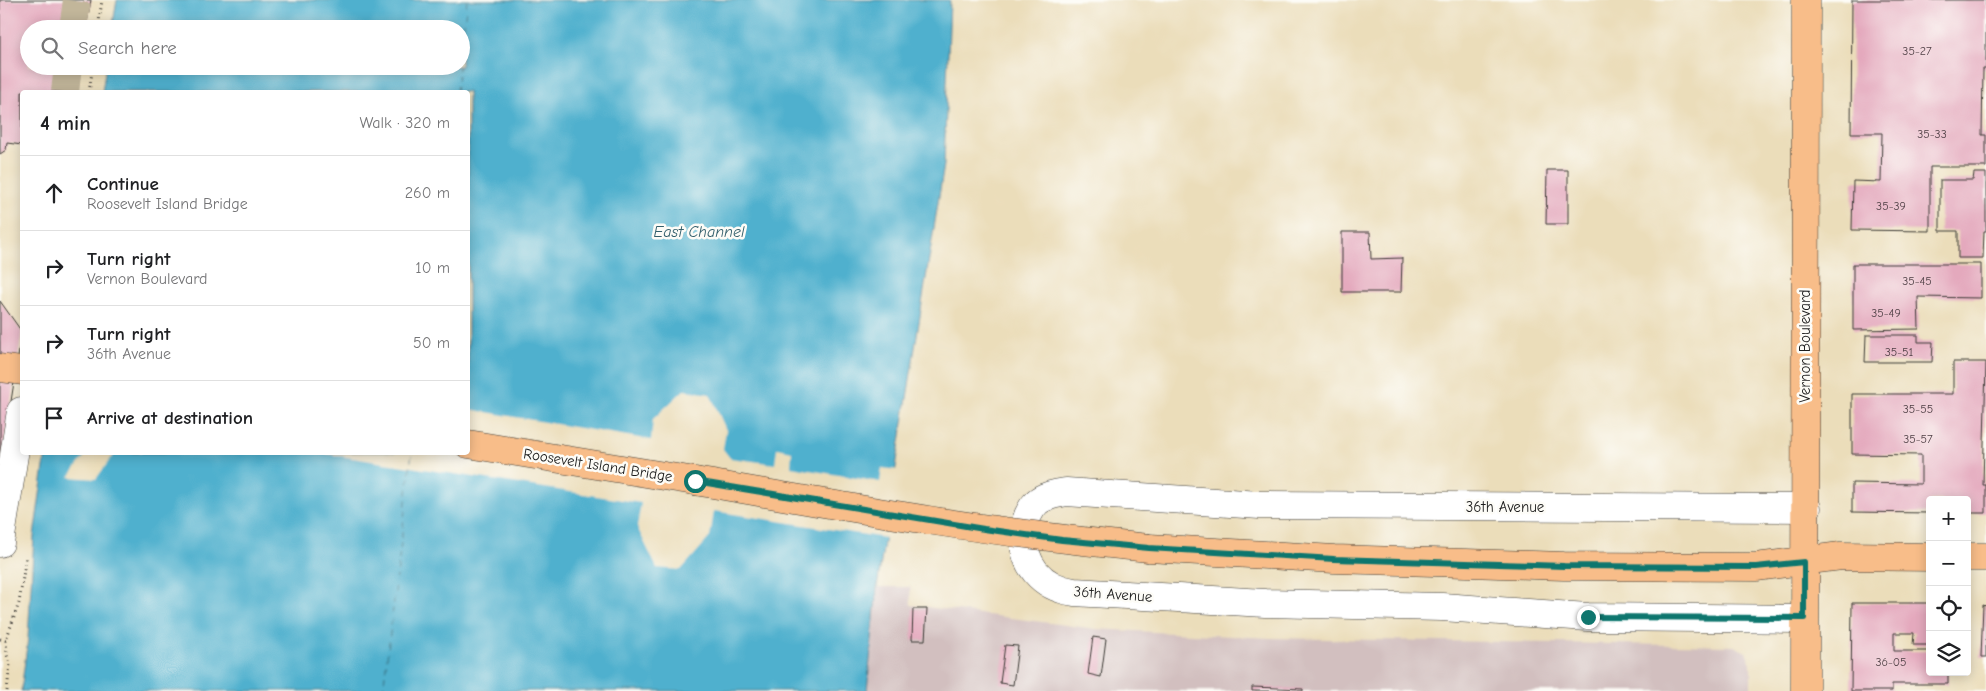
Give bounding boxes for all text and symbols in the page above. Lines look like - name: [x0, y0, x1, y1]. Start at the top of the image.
- search box: [20, 20, 470, 75]
- icon: search: [38, 34, 66, 62]
- text: Search here: [78, 37, 177, 59]
- house number: 35-27: [1902, 44, 1932, 58]
- text: 4 min: [40, 111, 91, 135]
- text: Walk · 320 m: [359, 114, 450, 132]
- house number: 35-33: [1917, 127, 1947, 141]
- text: Continue: [87, 173, 159, 195]
- icon: ahead: [40, 179, 68, 207]
- text: 260 m: [405, 184, 450, 202]
- text: Roosevelt Island Bridge: [87, 195, 248, 213]
- house number: 35-39: [1876, 199, 1906, 213]
- water label: East Channel: [654, 223, 745, 241]
- text: Turn right: [87, 248, 171, 270]
- icon: right: [40, 254, 68, 282]
- text: 10 m: [415, 259, 450, 277]
- text: Vernon Boulevard: [87, 270, 208, 288]
- house number: 35-45: [1902, 274, 1932, 288]
- street label: Vernon Boulevard: [1796, 289, 1814, 403]
- house number: 35-49: [1871, 306, 1901, 320]
- text: Turn right: [87, 323, 171, 345]
- icon: right: [40, 329, 68, 357]
- text: 50 m: [413, 334, 450, 352]
- text: 36th Avenue: [87, 345, 171, 363]
- house number: 35-51: [1885, 345, 1914, 359]
- house number: 35-55: [1903, 402, 1933, 416]
- icon: arrive: [40, 404, 68, 432]
- text: Arrive at destination: [87, 407, 253, 429]
- house number: 35-57: [1903, 432, 1933, 446]
- street label: Roosevelt Island Bridge: [522, 444, 674, 486]
- route start: [684, 470, 707, 493]
- map controls: [1926, 496, 1971, 676]
- button: +: [1926, 496, 1971, 541]
- street label: 36th Avenue: [1466, 498, 1545, 516]
- button: −: [1926, 541, 1971, 586]
- street label: 36th Avenue: [1073, 582, 1153, 606]
- button: locate: [1926, 586, 1971, 631]
- route end: [1577, 606, 1600, 629]
- button: layers: [1926, 631, 1971, 676]
- house number: 36-05: [1875, 655, 1907, 669]

